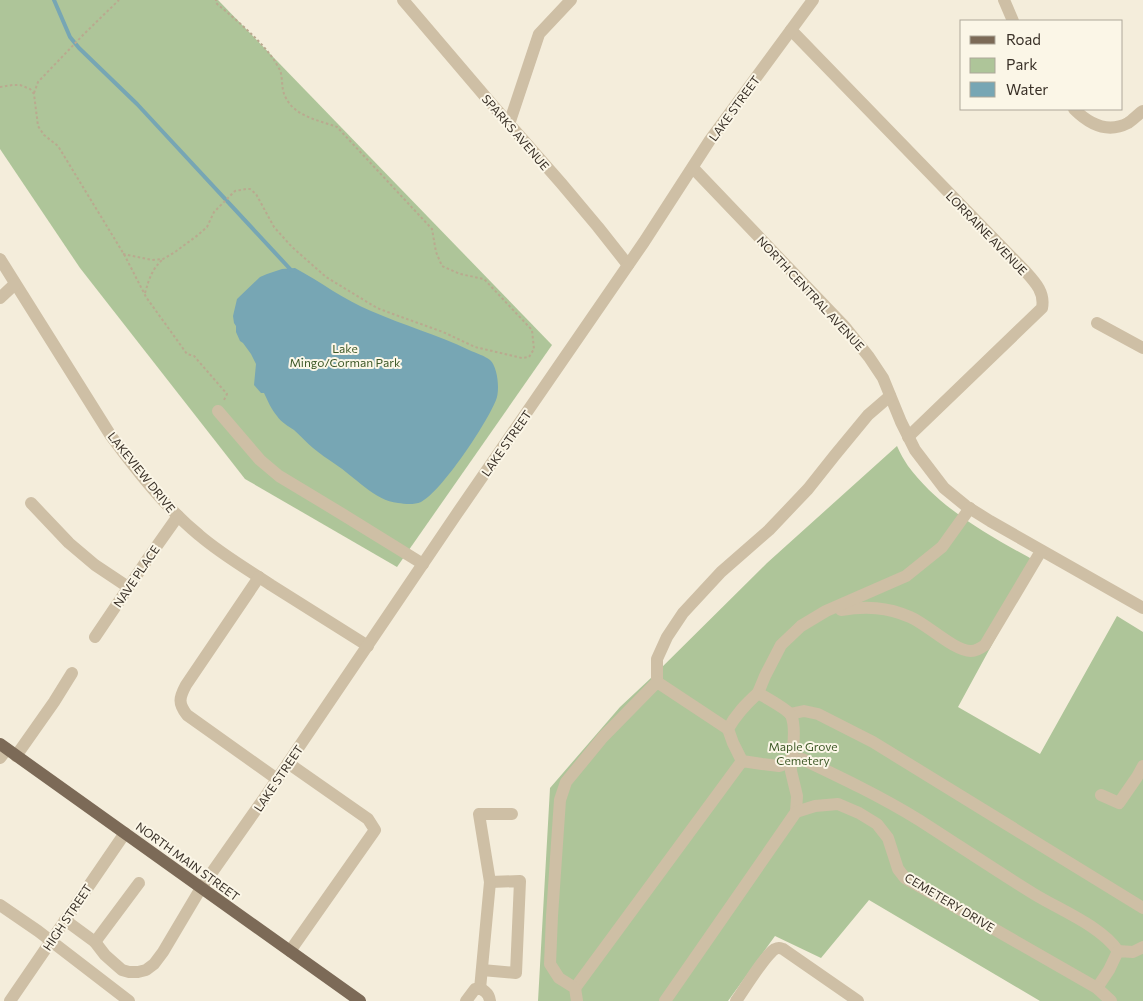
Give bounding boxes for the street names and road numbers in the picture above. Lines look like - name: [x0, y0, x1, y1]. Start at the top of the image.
- street label: LAKE STREET: [706, 72, 763, 143]
- street label: SPARKS AVENUE: [479, 91, 553, 173]
- street label: LORRAINE AVENUE: [944, 188, 1030, 278]
- street label: NORTH CENTRAL AVENUE: [754, 233, 868, 353]
- street label: LAKE STREET: [478, 407, 534, 479]
- street label: LAKEVIEW DRIVE: [105, 429, 179, 515]
- street label: NAVE PLACE: [110, 542, 162, 610]
- street label: LAKE STREET: [251, 742, 306, 814]
- street label: NORTH MAIN STREET: [133, 819, 243, 903]
- street label: CEMETERY DRIVE: [903, 870, 997, 934]
- street label: HIGH STREET: [40, 881, 94, 953]

